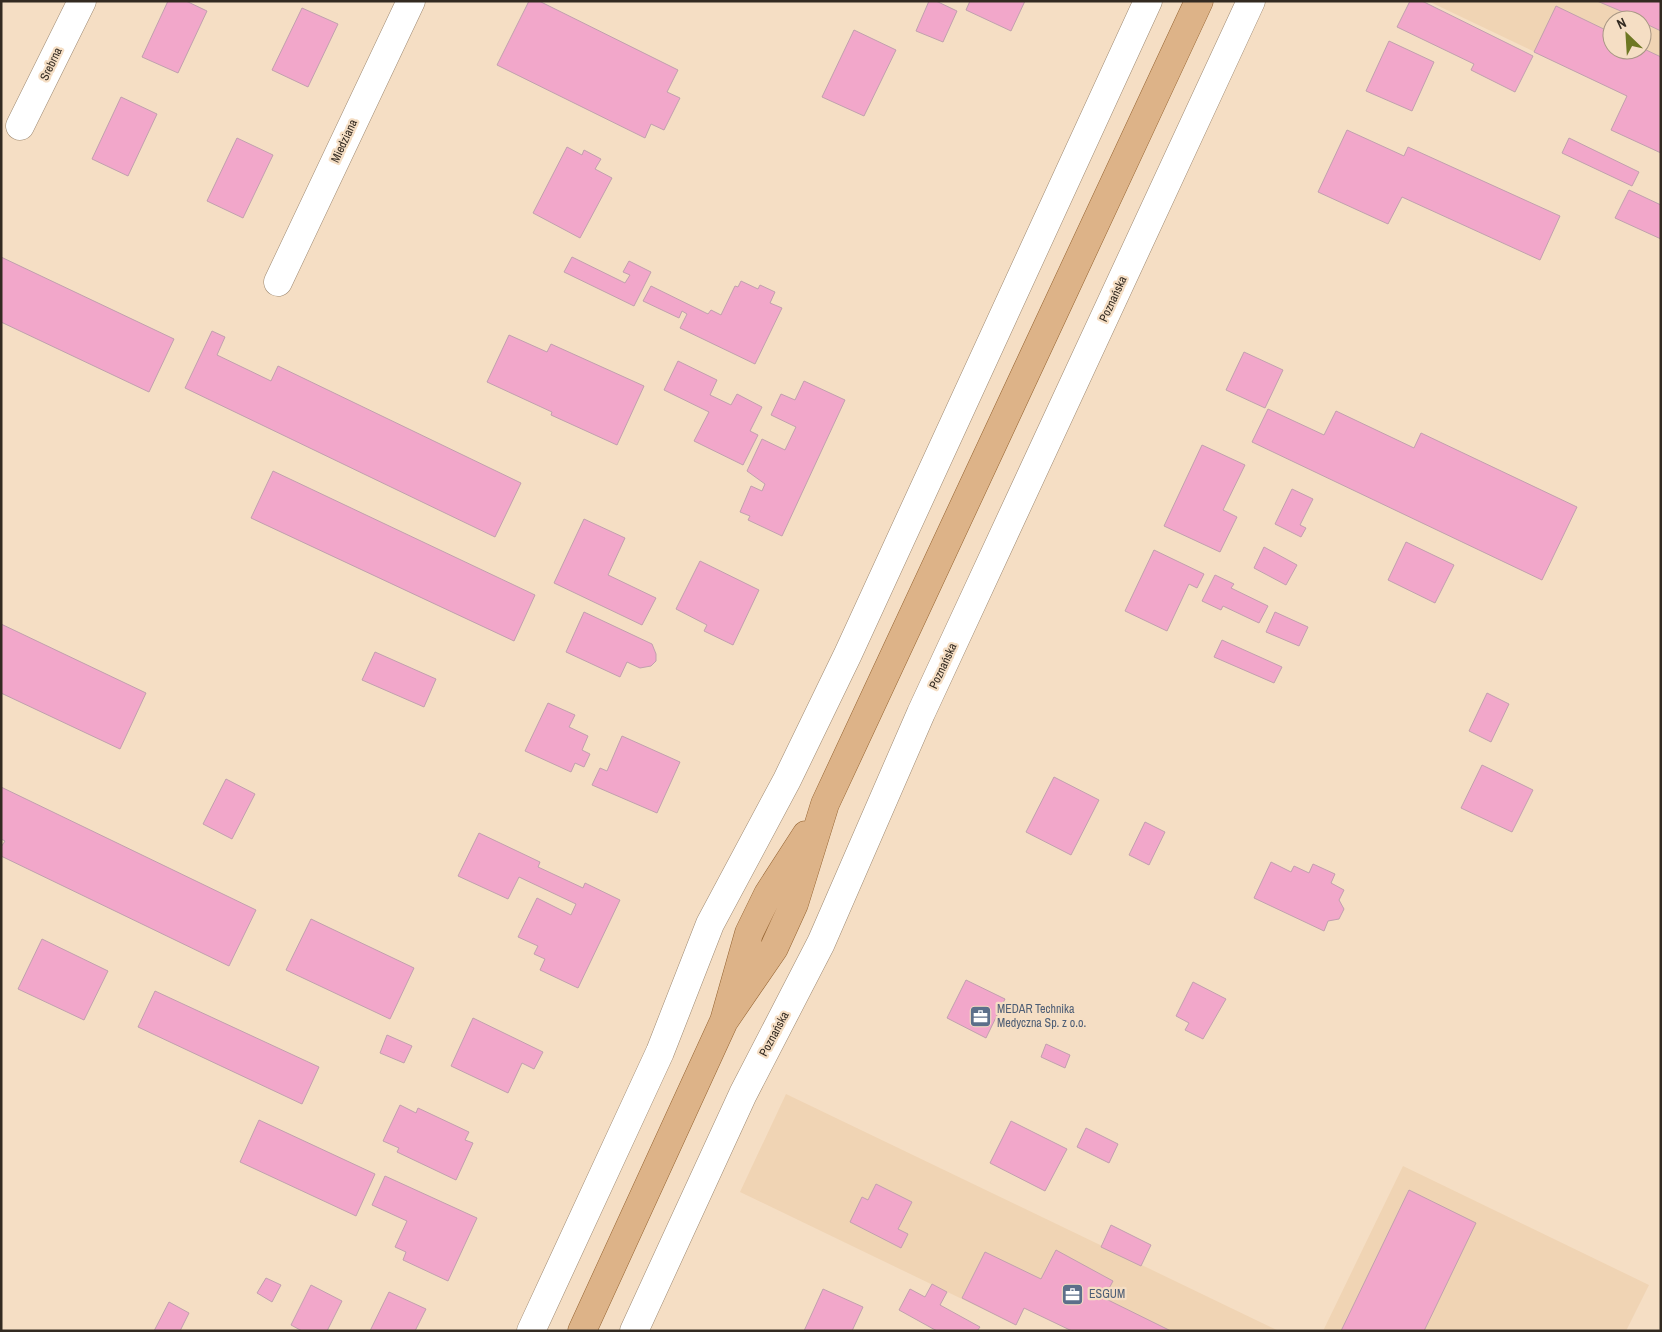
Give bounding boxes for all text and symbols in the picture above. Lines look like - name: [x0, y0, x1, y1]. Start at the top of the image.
- north arrow: [1602, 10, 1652, 60]
- text: N: [1614, 13, 1629, 33]
- street label: Srebrna: [36, 44, 66, 83]
- street label: Miedziana: [327, 116, 361, 165]
- street label: Poznańska: [1095, 273, 1131, 324]
- street label: Poznańska: [925, 640, 961, 691]
- place label: MEDAR Technika Medyczna Sp. z o.o.: [997, 1001, 1086, 1031]
- office icon: MEDAR Technika Medyczna Sp. z o.o.: [969, 1004, 993, 1028]
- street label: Poznańska: [756, 1008, 793, 1059]
- office icon: ESGUM: [1061, 1282, 1085, 1306]
- place label: ESGUM: [1089, 1286, 1125, 1302]

